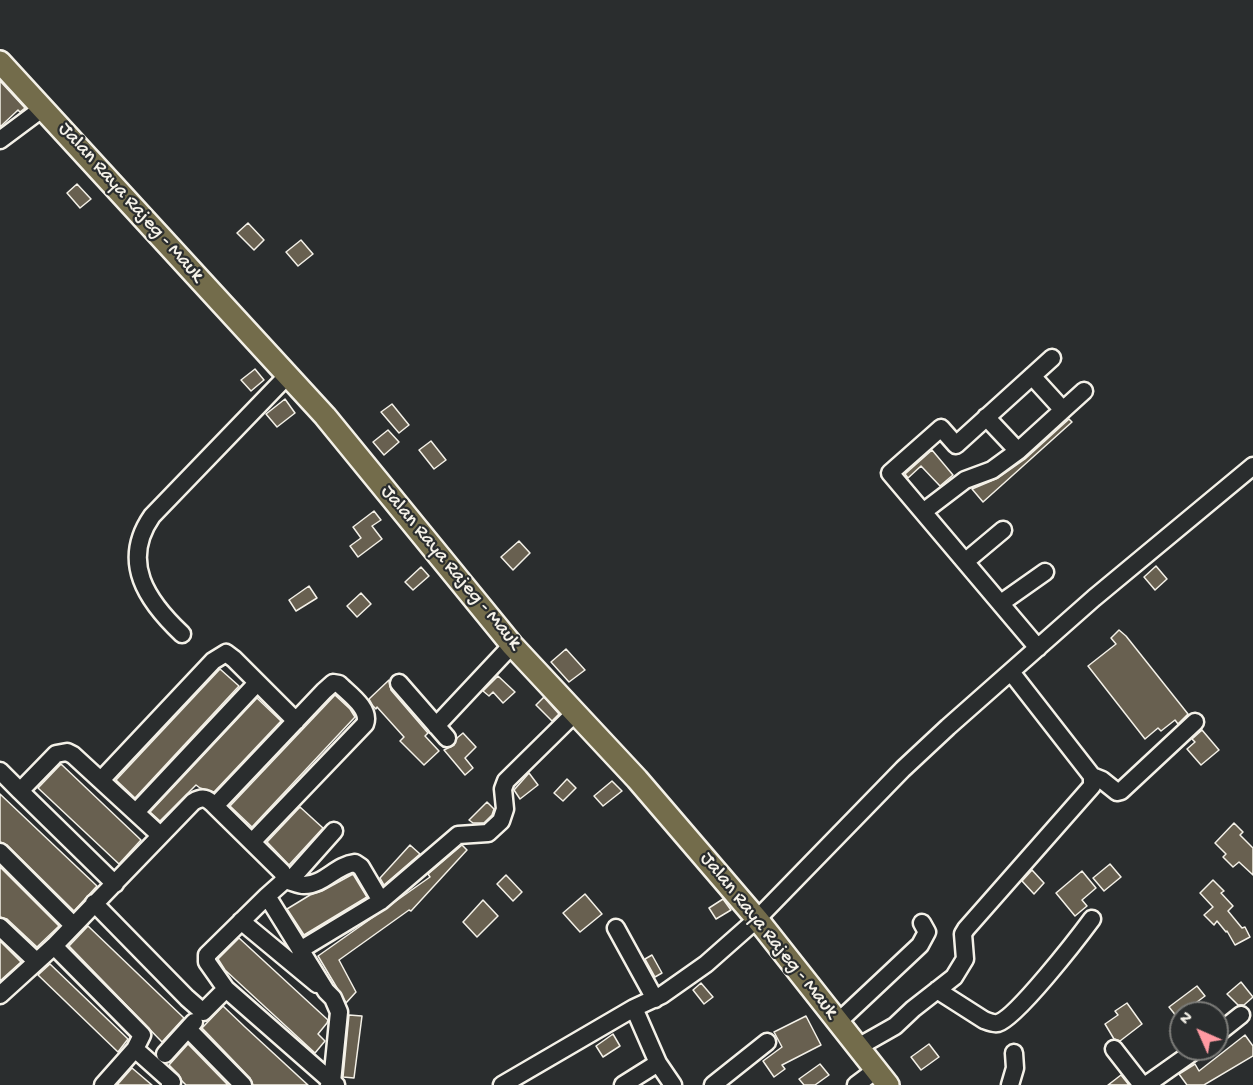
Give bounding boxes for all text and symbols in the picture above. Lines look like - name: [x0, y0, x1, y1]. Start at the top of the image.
- street label: Jalan Raya Rajeg - Mauk: [52, 118, 208, 288]
- street label: Jalan Raya Rajeg - Mauk: [374, 481, 526, 655]
- street label: Jalan Raya Rajeg - Mauk: [694, 848, 842, 1024]
- north arrow: [1169, 1001, 1229, 1061]
- text: N: [1177, 1009, 1198, 1030]

